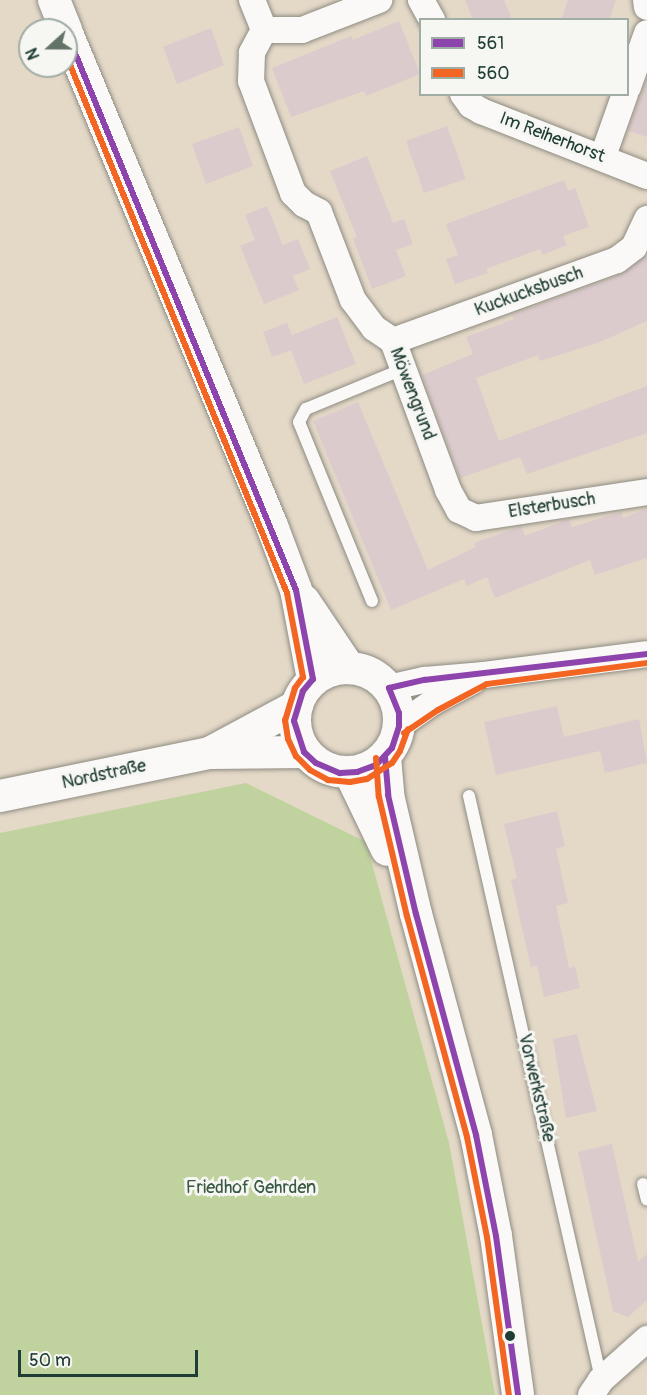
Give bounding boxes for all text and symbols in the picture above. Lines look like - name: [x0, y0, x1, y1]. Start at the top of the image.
- north arrow: [18, 18, 78, 78]
- legend: [419, 18, 629, 96]
- text: 561: [477, 32, 504, 55]
- text: N: [22, 45, 44, 62]
- text: 560: [477, 62, 510, 85]
- street label: Im Reiherhorst: [496, 108, 608, 168]
- street label: Kuckucksbusch: [472, 262, 586, 322]
- street label: Möwengrund: [385, 345, 439, 443]
- street label: Elsterbusch: [507, 488, 597, 524]
- street label: Nordstraße: [60, 756, 148, 794]
- street label: Vorwerkstraße: [513, 1032, 559, 1144]
- park label: Friedhof Gehrden: [186, 1177, 316, 1199]
- unlabelled marker: [504, 1330, 516, 1342]
- scale bar: [21, 1338, 201, 1376]
- text: 50 m: [29, 1349, 71, 1372]

